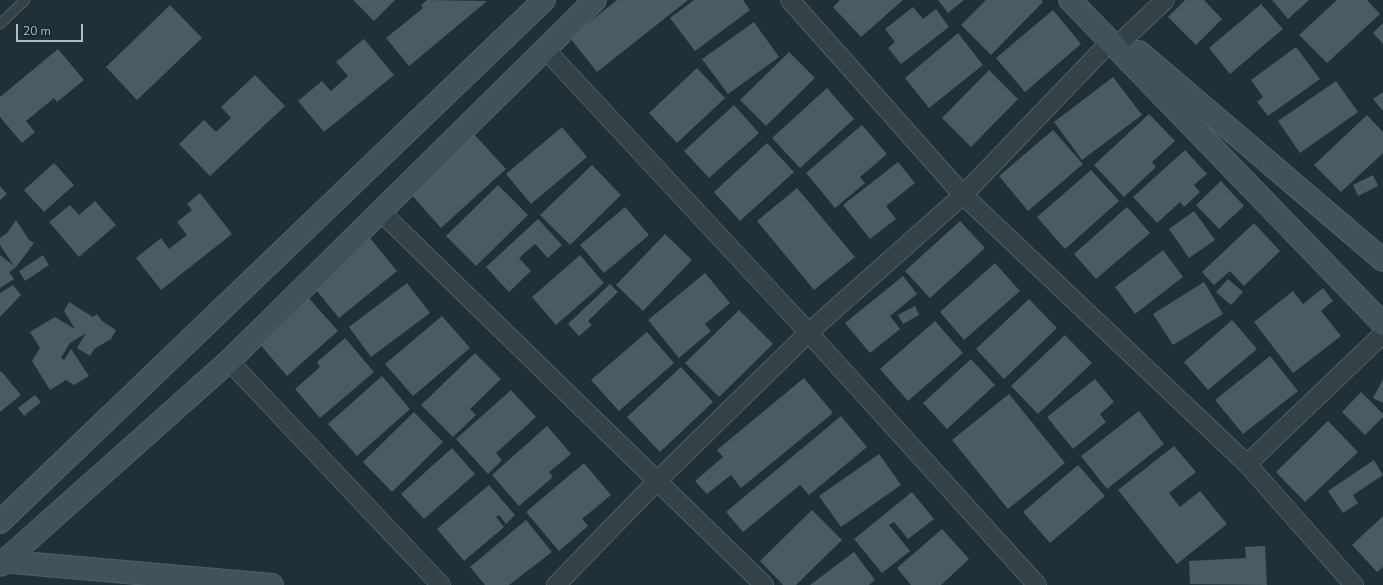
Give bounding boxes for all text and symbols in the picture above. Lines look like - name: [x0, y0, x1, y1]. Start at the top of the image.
- scale bar: [18, 16, 85, 42]
- text: 20 m: [23, 23, 51, 39]

